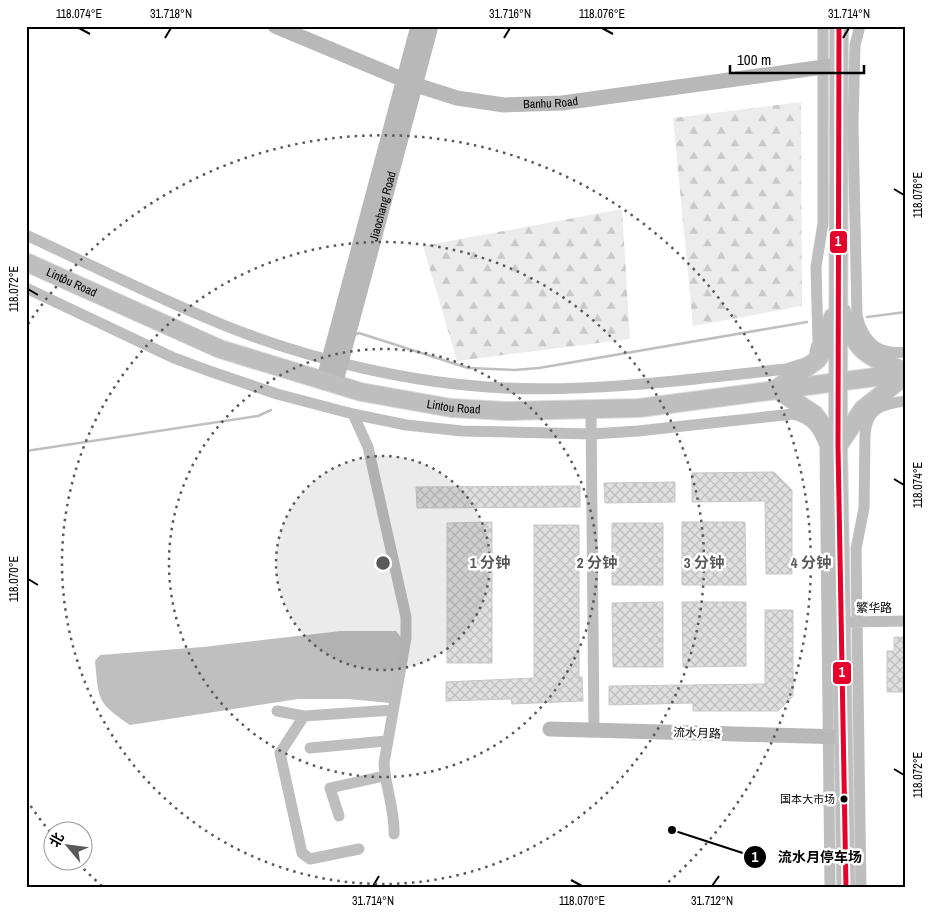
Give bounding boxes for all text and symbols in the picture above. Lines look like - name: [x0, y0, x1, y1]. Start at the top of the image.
- text: 118.074°E: [56, 6, 102, 22]
- text: 31.718°N: [150, 6, 192, 22]
- text: 31.716°N: [489, 6, 531, 22]
- text: 118.076°E: [579, 6, 625, 22]
- text: 31.714°N: [828, 6, 870, 22]
- scale bar: [730, 42, 863, 74]
- text: 100 m: [737, 49, 771, 70]
- street label: Banhu Road: [523, 93, 579, 112]
- street label: Jiaochang Road: [366, 170, 400, 243]
- text: 118.076°E: [910, 172, 926, 218]
- line badge: 1: [829, 230, 848, 254]
- text: 1: [835, 232, 842, 250]
- street label: Lintou Road: [44, 264, 99, 301]
- text: 118.072°E: [6, 266, 22, 312]
- street label: Lintou Road: [426, 396, 481, 418]
- text: 118.074°E: [910, 462, 926, 508]
- text: 1 分钟: [470, 552, 510, 573]
- text: 2 分钟: [577, 552, 617, 573]
- text: 3 分钟: [684, 552, 724, 573]
- text: 4 分钟: [791, 552, 831, 573]
- centre of rings: [374, 554, 392, 572]
- text: 118.070°E: [6, 556, 22, 602]
- street label: 繁华路: [856, 600, 892, 616]
- line badge: 1: [832, 661, 852, 685]
- text: 1: [839, 663, 846, 681]
- street label: 流水月路: [673, 724, 721, 742]
- text: 118.072°E: [910, 752, 926, 798]
- place label: 国本大市场: [780, 792, 835, 806]
- marker: 国本大市场: [839, 794, 849, 804]
- north arrow: [42, 822, 92, 872]
- text: 北: [45, 829, 68, 850]
- callout: 流水月停车场: [743, 843, 872, 872]
- text: 1: [752, 846, 759, 867]
- text: 流水月停车场: [778, 848, 862, 866]
- text: 31.714°N: [352, 893, 394, 909]
- text: 118.070°E: [559, 893, 605, 909]
- text: 31.712°N: [691, 893, 733, 909]

